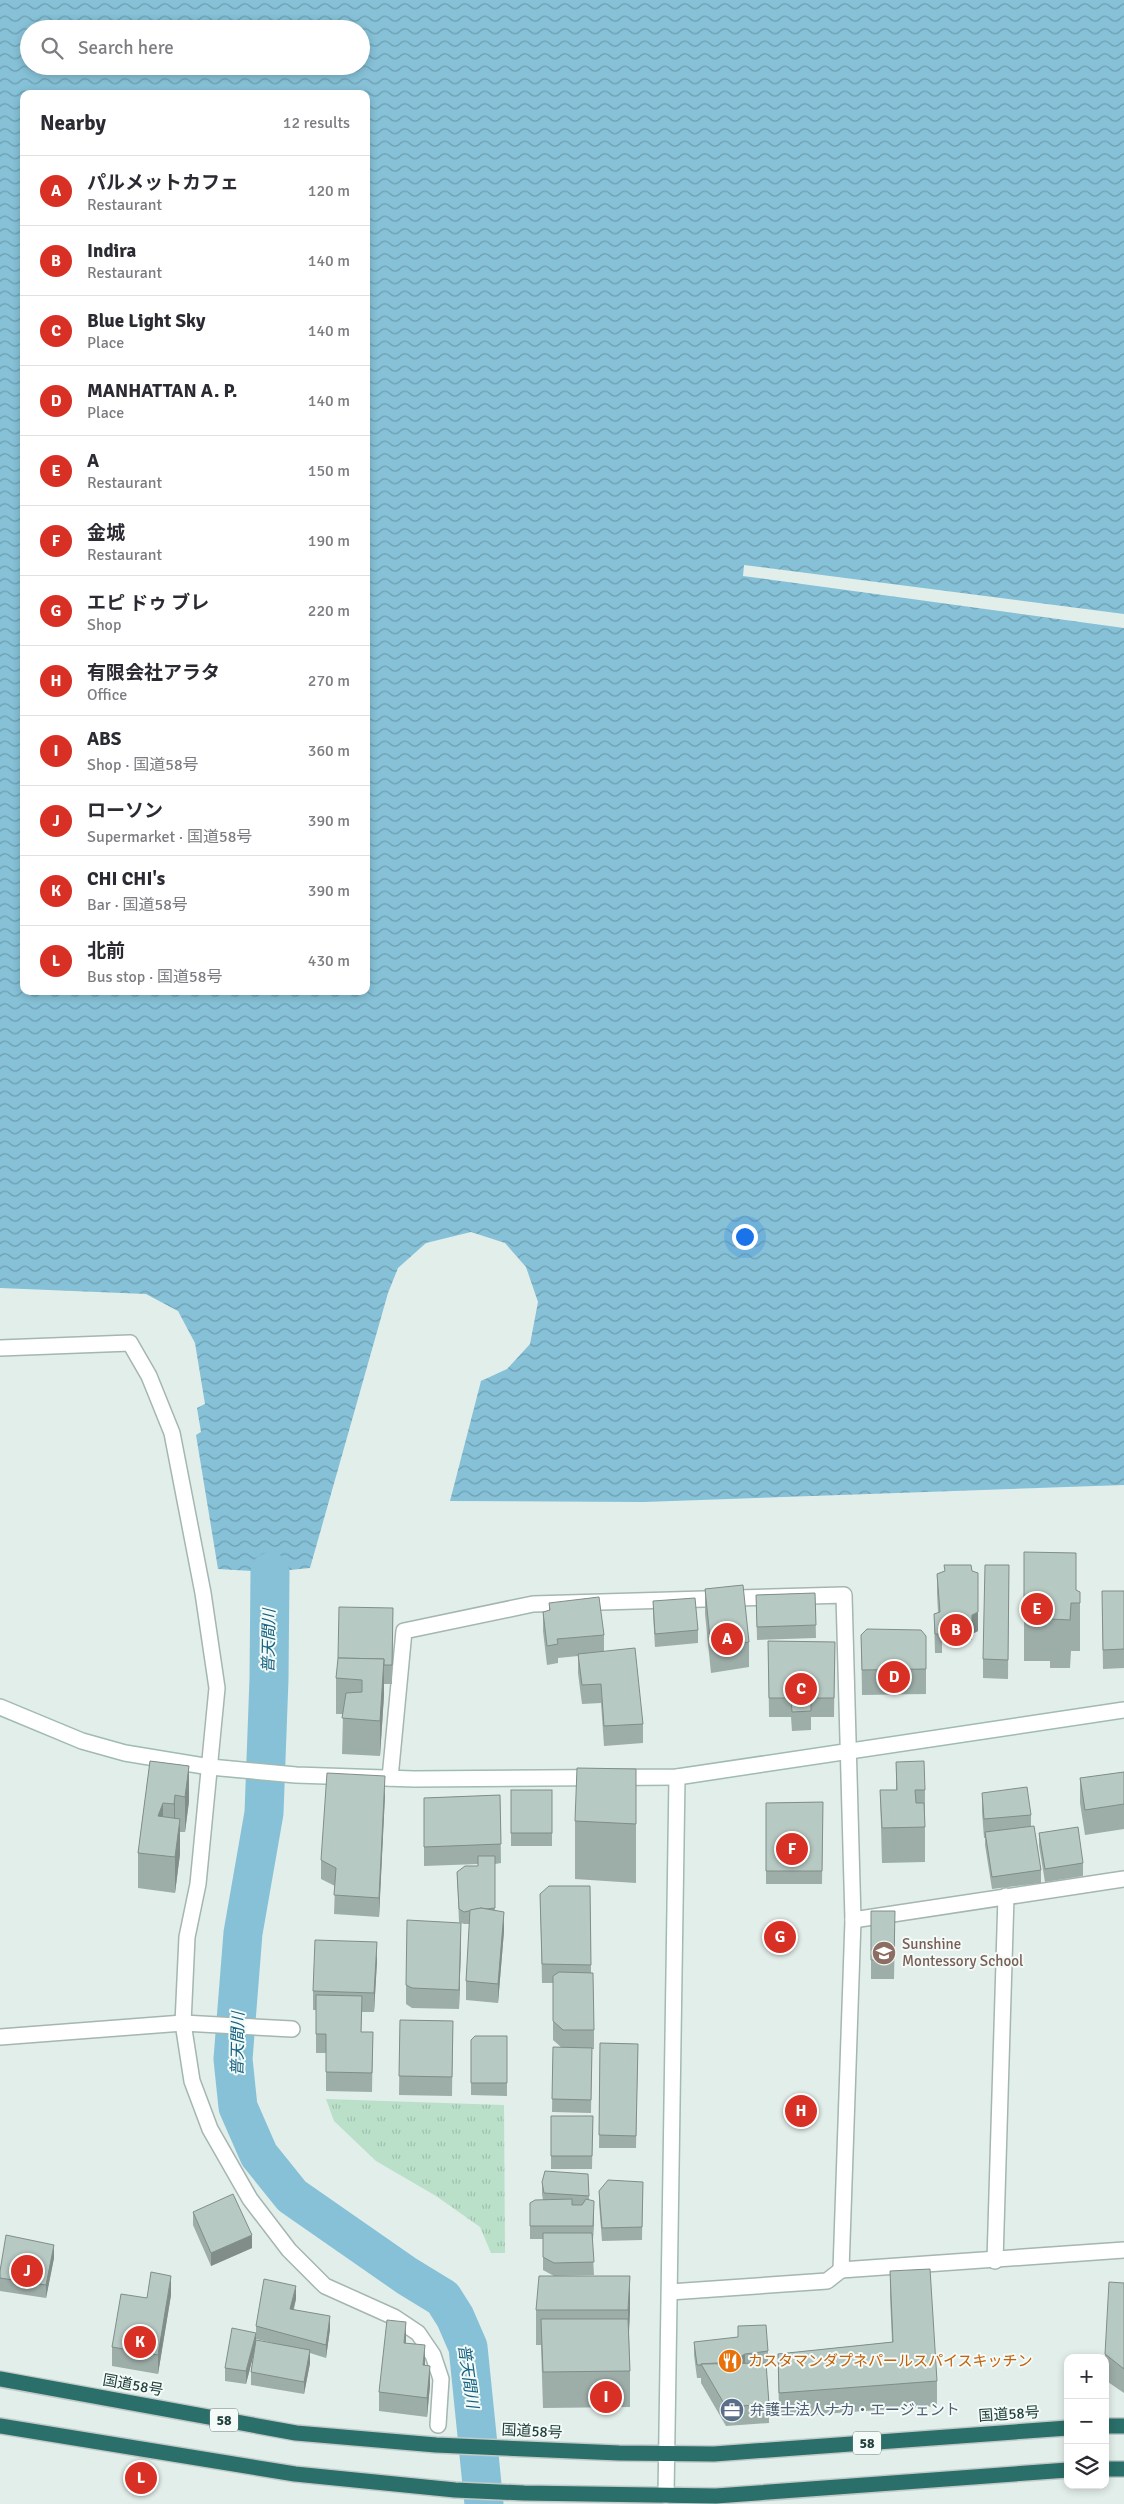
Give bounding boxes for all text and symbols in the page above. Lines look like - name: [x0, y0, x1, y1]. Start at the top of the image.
- search box: [20, 20, 370, 75]
- icon: search: [38, 34, 66, 62]
- text: Search here: [78, 36, 174, 60]
- text: Nearby: [40, 110, 106, 136]
- text: 12 results: [283, 113, 350, 133]
- text: パルメットカフェ: [87, 171, 239, 195]
- text: A: [51, 181, 61, 201]
- text: 120 m: [308, 181, 350, 201]
- text: Restaurant: [87, 195, 162, 215]
- text: Indira: [87, 239, 136, 263]
- text: B: [51, 251, 61, 271]
- text: 140 m: [308, 251, 350, 271]
- text: Restaurant: [87, 263, 162, 283]
- text: Blue Light Sky: [87, 309, 205, 333]
- text: C: [51, 321, 61, 341]
- text: 140 m: [308, 321, 350, 341]
- text: Place: [87, 333, 124, 353]
- text: MANHATTAN A. P.: [87, 379, 238, 403]
- text: D: [51, 391, 61, 411]
- text: 140 m: [308, 391, 350, 411]
- text: Place: [87, 403, 124, 423]
- text: A: [87, 449, 99, 473]
- text: E: [51, 461, 61, 481]
- text: 150 m: [308, 461, 350, 481]
- text: Restaurant: [87, 473, 162, 493]
- text: 金城: [87, 521, 125, 545]
- text: F: [52, 531, 60, 551]
- text: 190 m: [308, 531, 350, 551]
- text: Restaurant: [87, 545, 162, 565]
- text: エピ ドゥ ブレ: [87, 591, 209, 615]
- text: G: [51, 601, 61, 621]
- text: 220 m: [308, 601, 350, 621]
- text: Shop: [87, 615, 121, 635]
- text: 有限会社アラタ: [87, 661, 220, 685]
- text: H: [51, 671, 61, 691]
- text: 270 m: [308, 671, 350, 691]
- text: Office: [87, 685, 127, 705]
- text: ABS: [87, 727, 121, 751]
- text: I: [53, 741, 59, 761]
- text: 360 m: [308, 741, 350, 761]
- text: Shop · 国道58号: [87, 755, 199, 775]
- text: ローソン: [87, 799, 163, 823]
- text: J: [52, 811, 60, 831]
- text: 390 m: [308, 811, 350, 831]
- text: Supermarket · 国道58号: [87, 827, 252, 847]
- text: CHI CHI's: [87, 867, 165, 891]
- text: K: [51, 881, 61, 901]
- text: 390 m: [308, 881, 350, 901]
- text: Bar · 国道58号: [87, 895, 188, 915]
- text: 北前: [87, 939, 125, 963]
- text: L: [52, 951, 60, 971]
- text: 430 m: [308, 951, 350, 971]
- text: Bus stop · 国道58号: [87, 967, 222, 987]
- your location: [732, 1224, 758, 1250]
- pin: E: [1021, 1590, 1053, 1628]
- water label: 普天間川: [258, 1607, 280, 1673]
- pin: B: [940, 1611, 972, 1649]
- pin: A: [711, 1620, 743, 1658]
- pin: D: [878, 1658, 910, 1696]
- pin: C: [785, 1670, 817, 1708]
- pin: F: [776, 1830, 808, 1868]
- pin: G: [764, 1918, 796, 1956]
- place label: Sunshine Montessory School: [902, 1935, 1023, 1970]
- school or university icon: Sunshine Montessory School: [871, 1940, 897, 1966]
- water label: 普天間川: [227, 2010, 249, 2076]
- pin: H: [785, 2092, 817, 2130]
- pin: J: [11, 2252, 43, 2290]
- pin: K: [124, 2323, 156, 2361]
- water label: 普天間川: [454, 2343, 483, 2411]
- restaurant icon: カスタマンダプネパールスパイスキッチン: [717, 2348, 743, 2374]
- place label: カスタマンダプネパールスパイスキッチン: [748, 2352, 1033, 2370]
- map controls: [1064, 2354, 1109, 2489]
- button: +: [1064, 2354, 1109, 2399]
- street label: 国道58号: [101, 2371, 165, 2399]
- pin: I: [590, 2378, 622, 2416]
- office icon: 弁護士法人ナカ・エージェント: [719, 2397, 745, 2423]
- button: −: [1064, 2399, 1109, 2444]
- place label: 弁護士法人ナカ・エージェント: [750, 2401, 960, 2419]
- street label: 国道58号: [978, 2403, 1040, 2425]
- road number: 58: [210, 2408, 238, 2432]
- street label: 国道58号: [501, 2420, 563, 2442]
- road number: 58: [853, 2432, 881, 2454]
- button: layers: [1064, 2444, 1109, 2489]
- pin: L: [125, 2459, 157, 2497]

